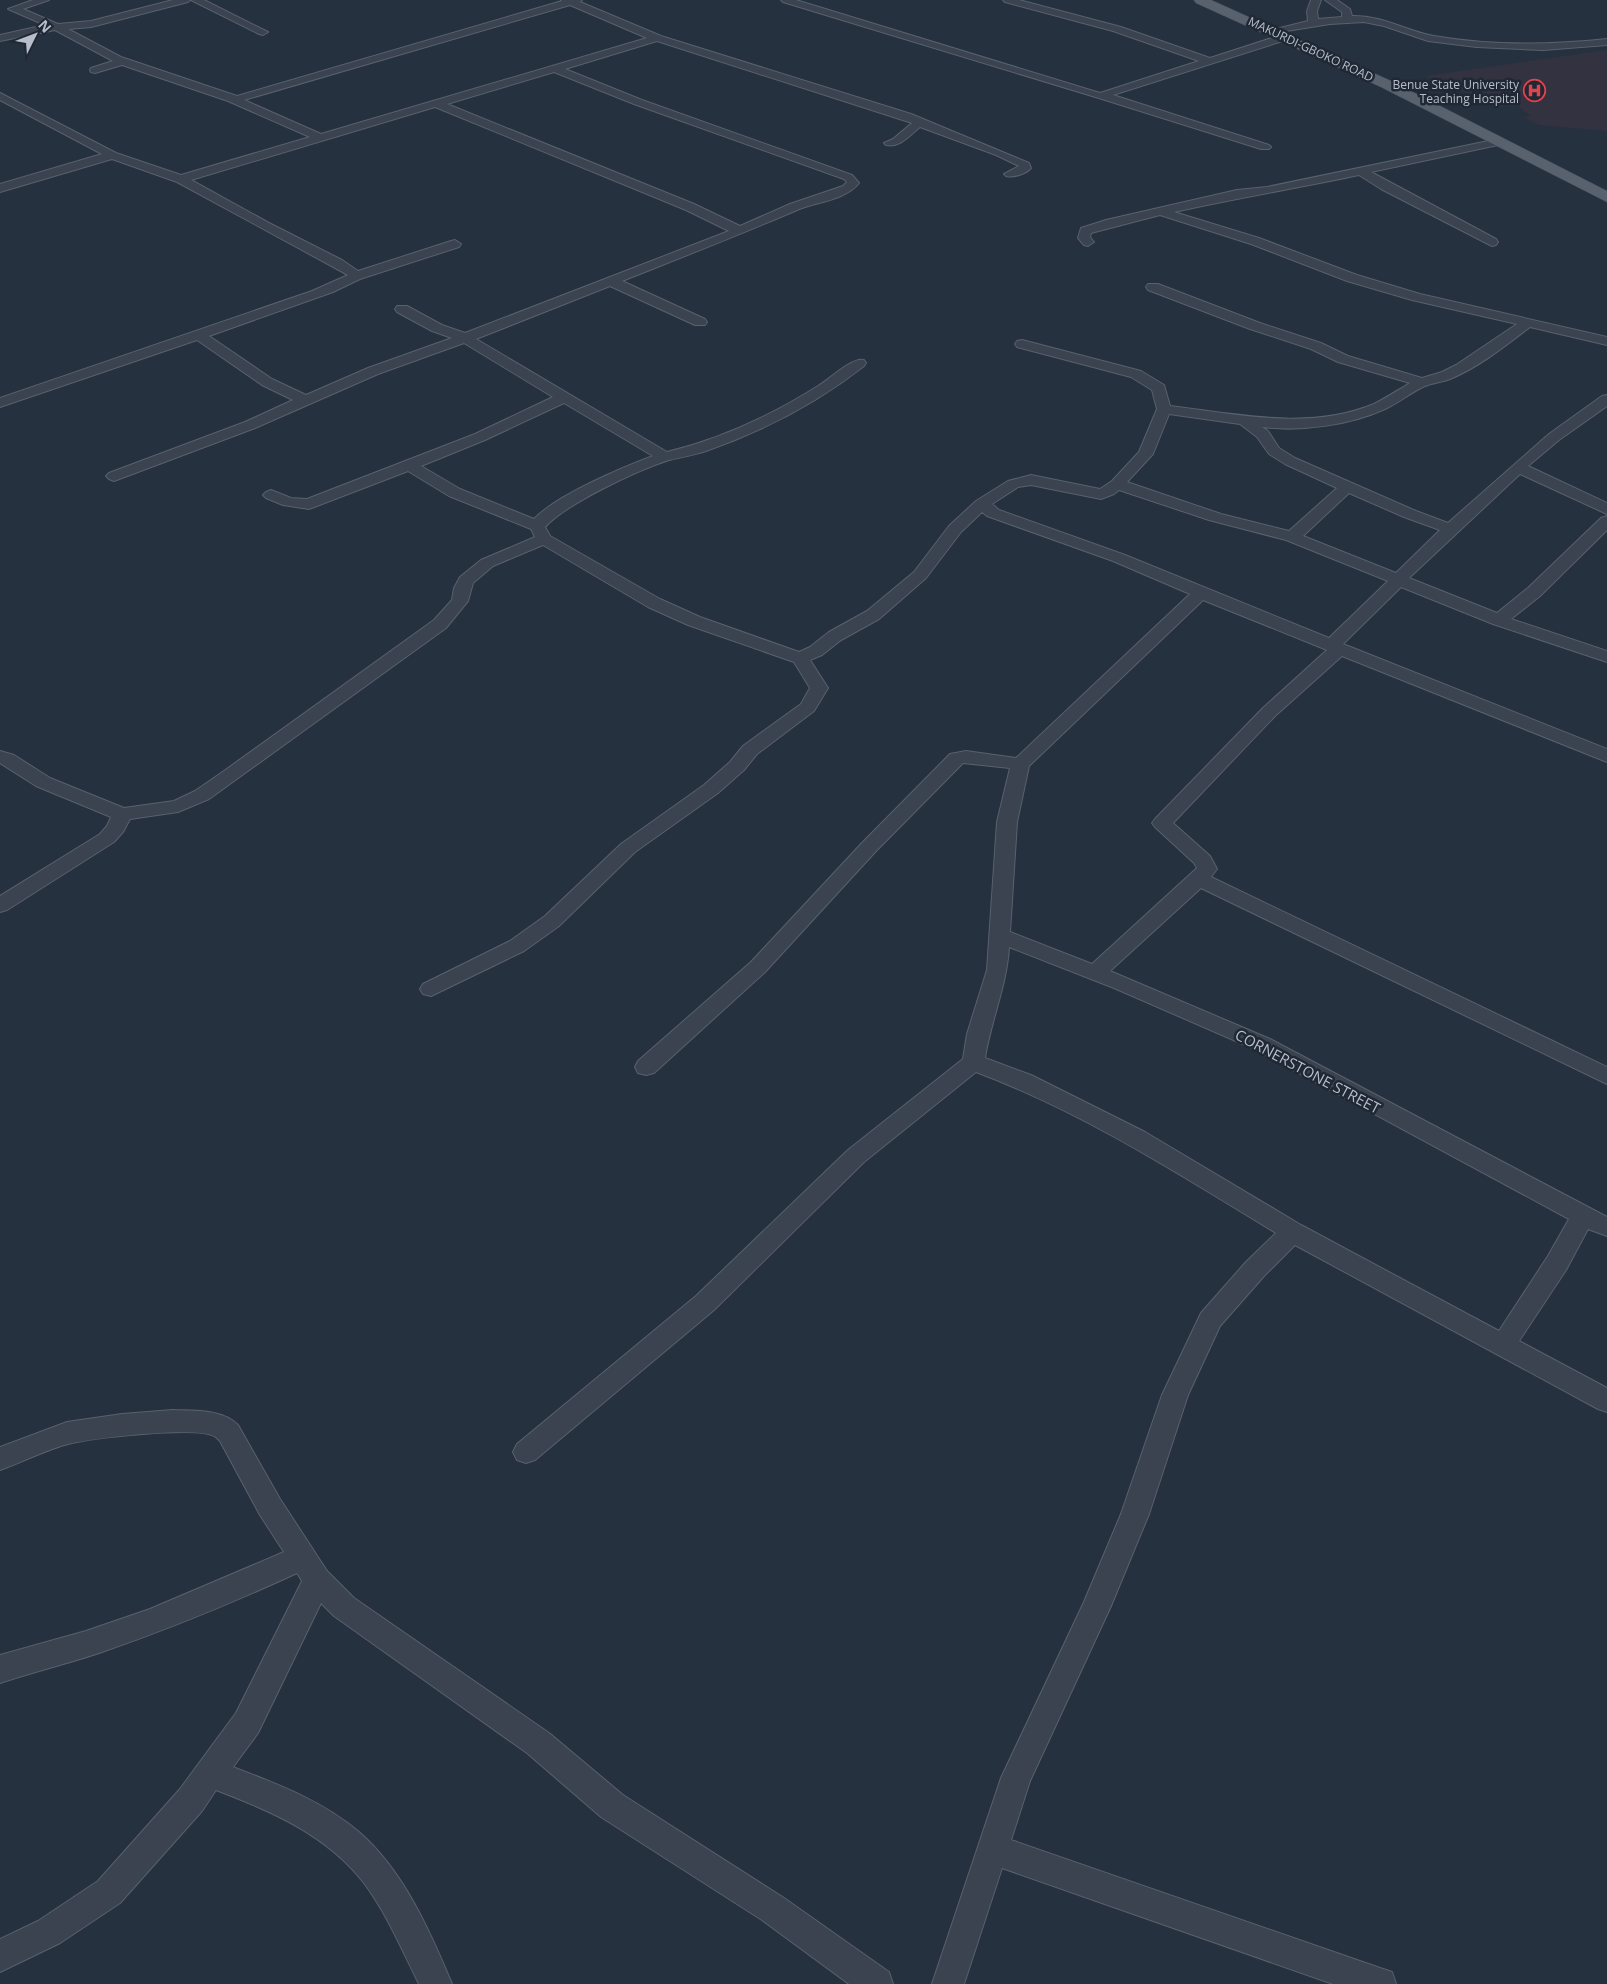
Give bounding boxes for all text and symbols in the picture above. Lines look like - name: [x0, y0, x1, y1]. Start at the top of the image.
- north arrow: [10, 10, 60, 60]
- street label: MAKURDI-GBOKO ROAD: [1246, 12, 1376, 86]
- text: N: [34, 15, 56, 37]
- place label: Benue State University Teaching Hospital: [1392, 76, 1520, 107]
- hospital icon: Benue State University Teaching Hospital: [1523, 79, 1547, 103]
- street label: CORNERSTONE STREET: [1232, 1024, 1385, 1118]

